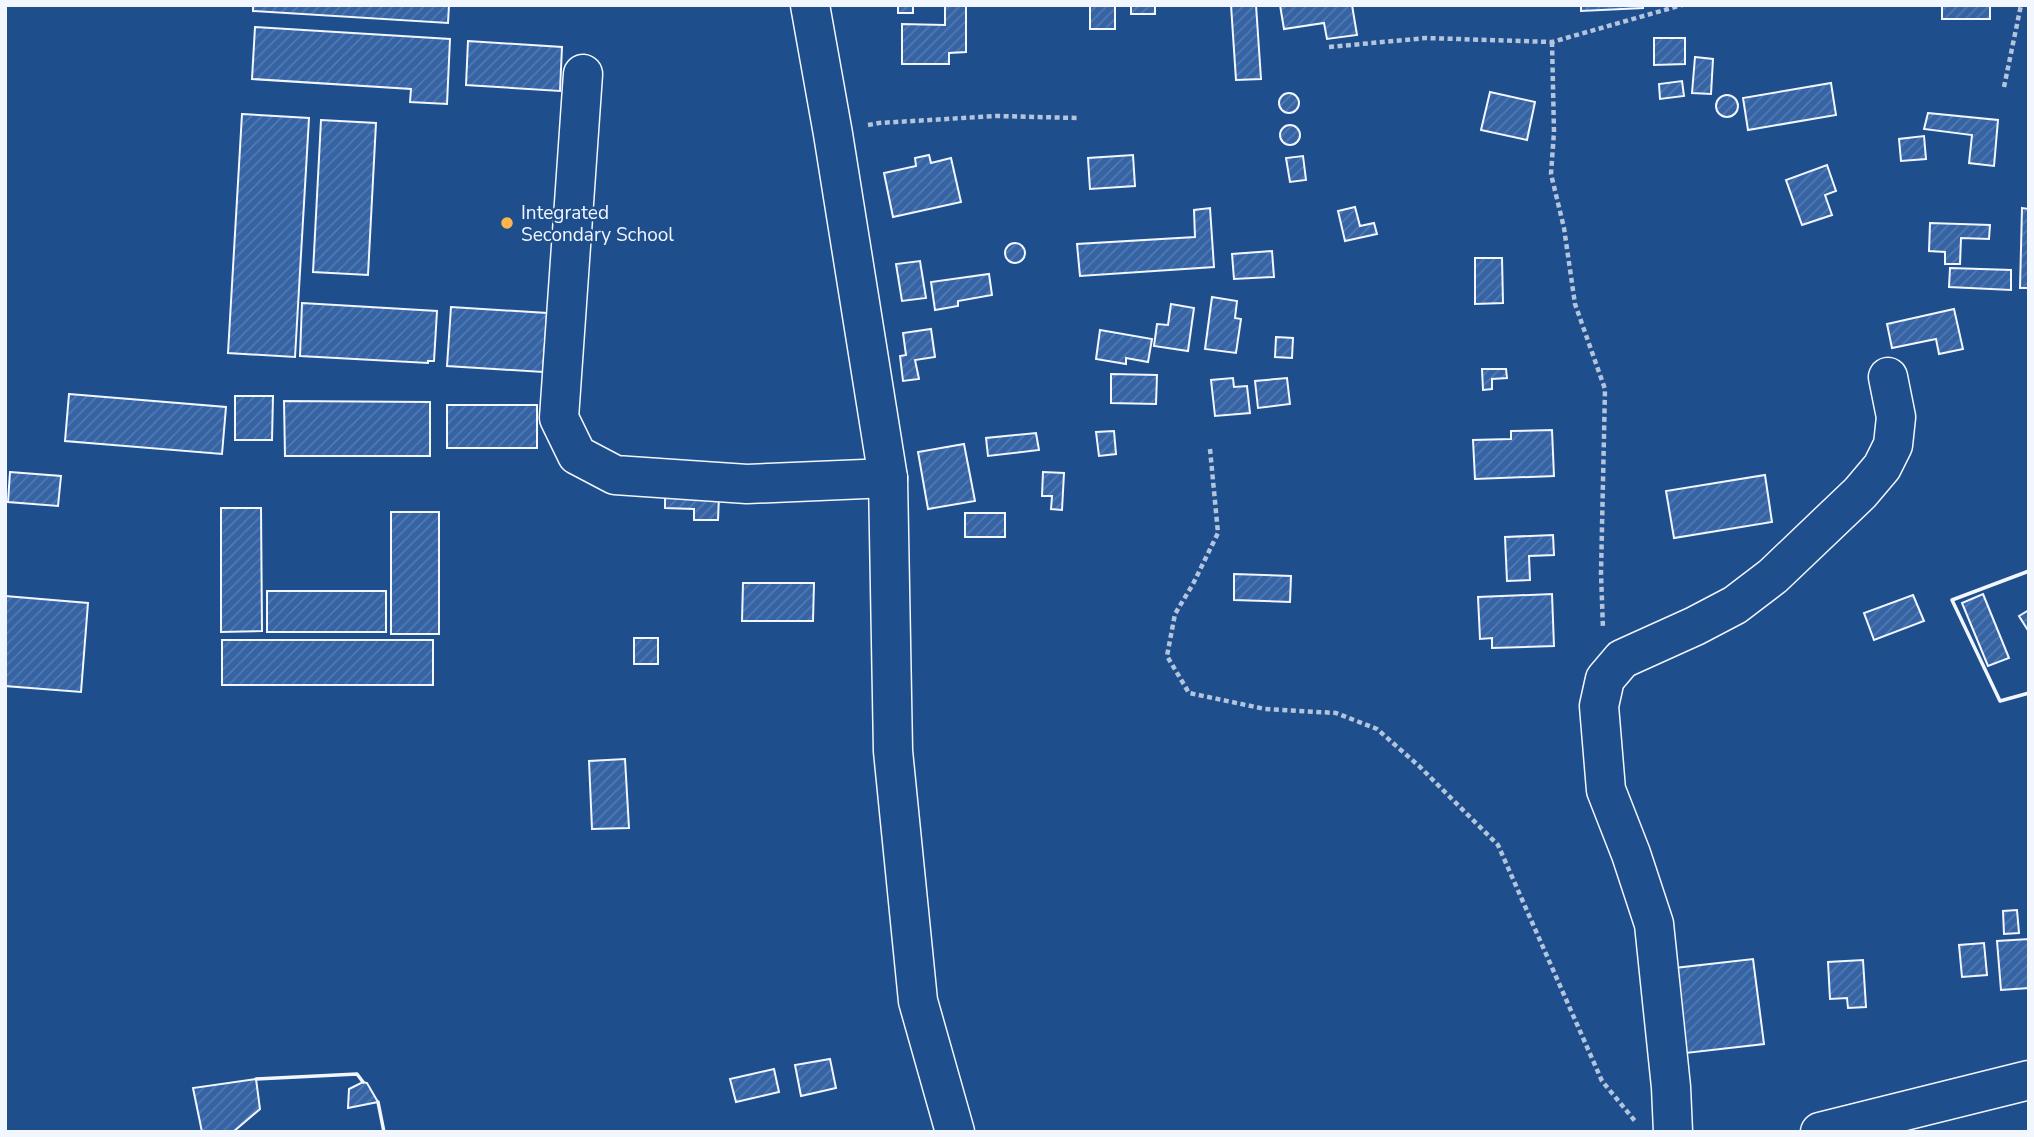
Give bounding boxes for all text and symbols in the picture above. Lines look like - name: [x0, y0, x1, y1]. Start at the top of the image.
- place label: Integrated Secondary School: [521, 200, 674, 248]
- marker: Integrated Secondary School: [499, 215, 515, 231]

